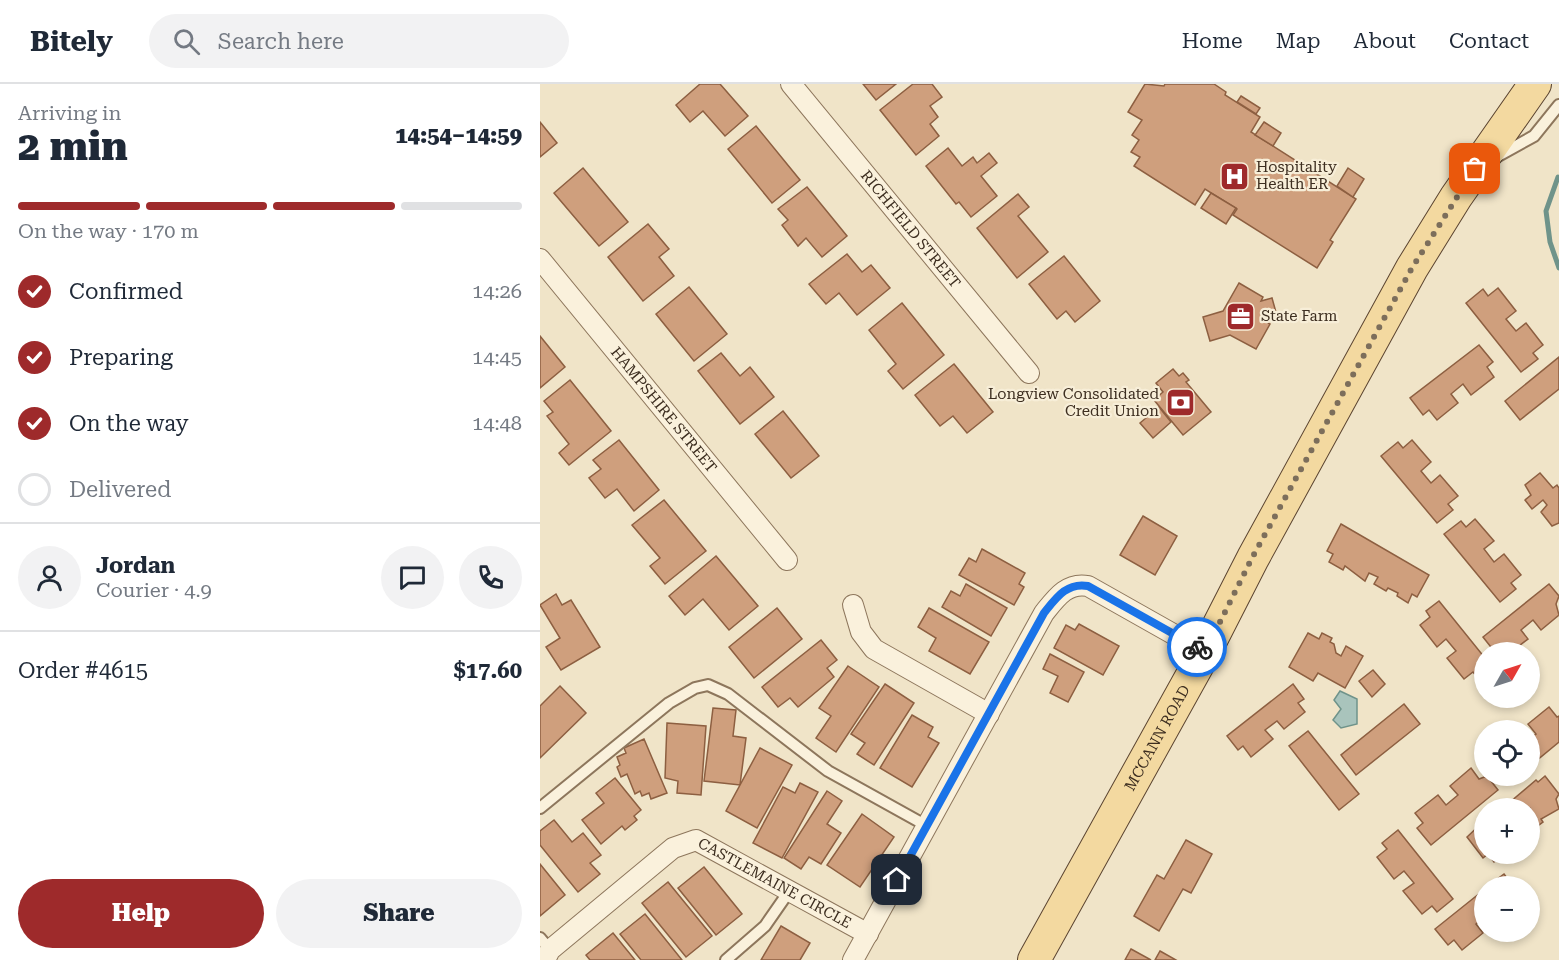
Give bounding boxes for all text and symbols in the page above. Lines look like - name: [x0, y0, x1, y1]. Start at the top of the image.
- search box: [149, 14, 569, 68]
- text: Bitely: [30, 25, 113, 58]
- icon: search: [170, 25, 203, 58]
- text: Search here: [218, 29, 344, 54]
- text: Home: [1182, 29, 1243, 53]
- text: Map: [1276, 29, 1321, 53]
- text: About: [1354, 29, 1416, 53]
- text: Contact: [1449, 29, 1529, 53]
- text: Arriving in: [18, 101, 121, 125]
- text: 14:54–14:59: [395, 123, 522, 148]
- text: 2 min: [18, 124, 128, 170]
- pin: [1449, 143, 1500, 194]
- icon: bag: [1458, 152, 1491, 185]
- place label: Hospitality Health ER: [1256, 158, 1337, 193]
- hospital icon: Hospitality Health ER: [1219, 160, 1251, 192]
- street label: RICHFIELD STREET: [857, 167, 964, 292]
- text: On the way · 170 m: [18, 219, 199, 243]
- icon: check: [18, 275, 51, 308]
- text: Confirmed: [69, 279, 183, 304]
- text: 14:26: [472, 279, 522, 303]
- office icon: State Farm: [1224, 300, 1256, 332]
- place label: State Farm: [1261, 307, 1338, 325]
- icon: check: [18, 341, 51, 374]
- street label: HAMPSHIRE STREET: [607, 343, 721, 476]
- text: Preparing: [69, 345, 173, 370]
- text: 14:45: [472, 345, 522, 369]
- place label: Longview Consolidated Credit Union: [988, 385, 1159, 420]
- bank icon: Longview Consolidated Credit Union: [1164, 387, 1196, 419]
- icon: check: [18, 407, 51, 440]
- text: On the way: [69, 411, 189, 436]
- text: 14:48: [472, 411, 522, 435]
- text: Delivered: [69, 477, 171, 502]
- button: person: [18, 546, 81, 609]
- button: chat: [381, 546, 444, 609]
- button: phone: [459, 546, 522, 609]
- text: Jordan: [96, 553, 175, 578]
- text: Courier · 4.9: [96, 578, 212, 602]
- courier: [1167, 617, 1227, 677]
- icon: bike: [1181, 631, 1214, 664]
- north arrow: [1474, 642, 1540, 708]
- map controls: [1474, 642, 1540, 942]
- text: Order #4615: [18, 658, 148, 683]
- text: $17.60: [453, 658, 522, 683]
- street label: MCCANN ROAD: [1121, 682, 1194, 794]
- button: locate: [1474, 720, 1540, 786]
- button: +: [1474, 798, 1540, 864]
- street label: CASTLEMAINE CIRCLE: [695, 834, 854, 932]
- pin: [871, 854, 922, 905]
- icon: home: [880, 863, 913, 896]
- button: −: [1474, 876, 1540, 942]
- button: Help: [18, 879, 264, 948]
- button: Share: [276, 879, 522, 948]

